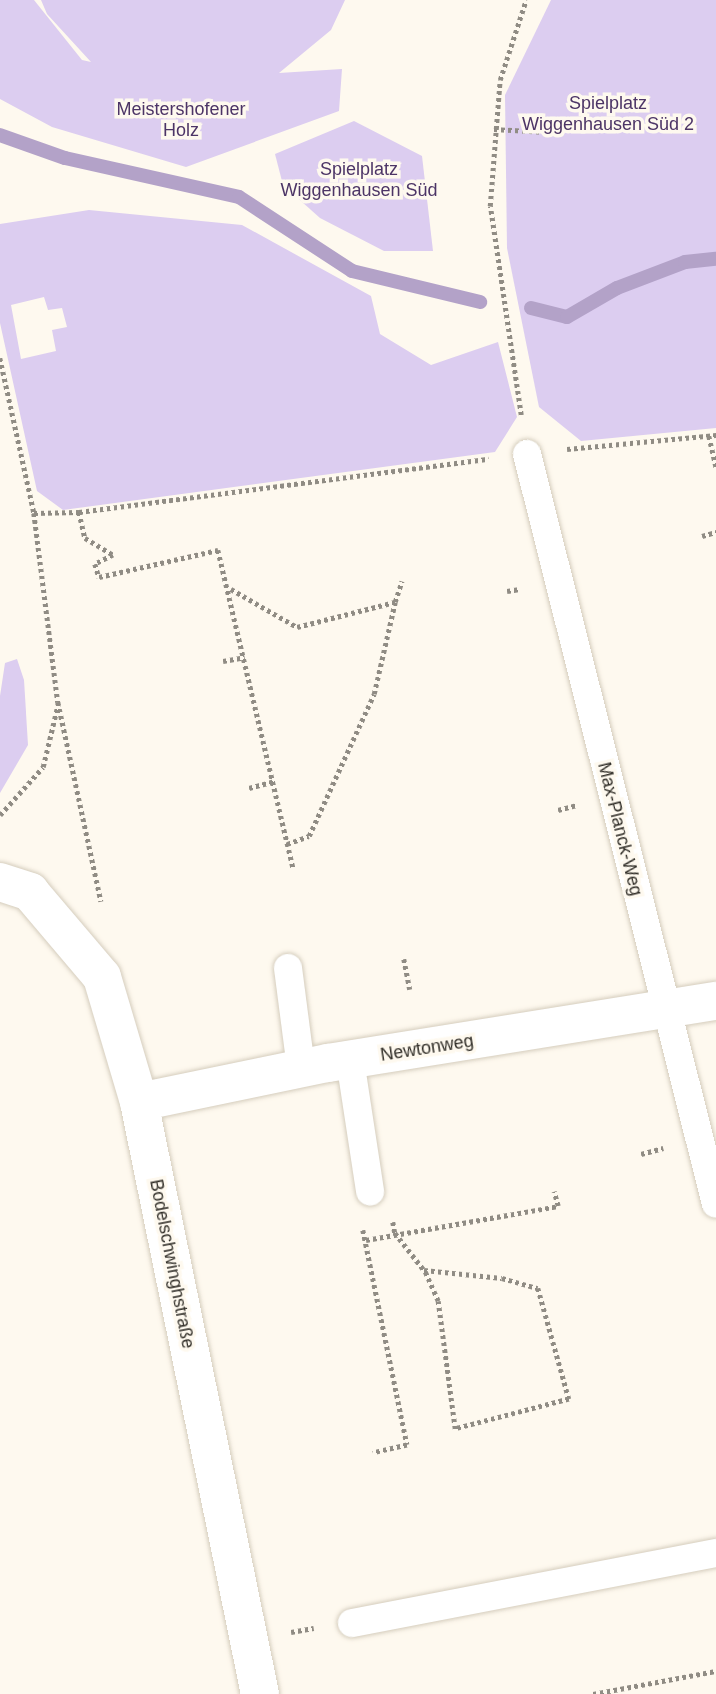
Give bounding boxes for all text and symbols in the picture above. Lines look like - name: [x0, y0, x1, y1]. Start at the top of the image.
- park label: Spielplatz Wiggenhausen Süd 2: [522, 93, 694, 136]
- park label: Meistershofener Holz: [116, 99, 246, 142]
- park label: Spielplatz Wiggenhausen Süd: [280, 159, 438, 202]
- street label: Max-Planck-Weg: [593, 760, 647, 898]
- street label: Newtonweg: [379, 1030, 475, 1066]
- street label: Bodelschwinghstraße: [145, 1177, 199, 1351]

